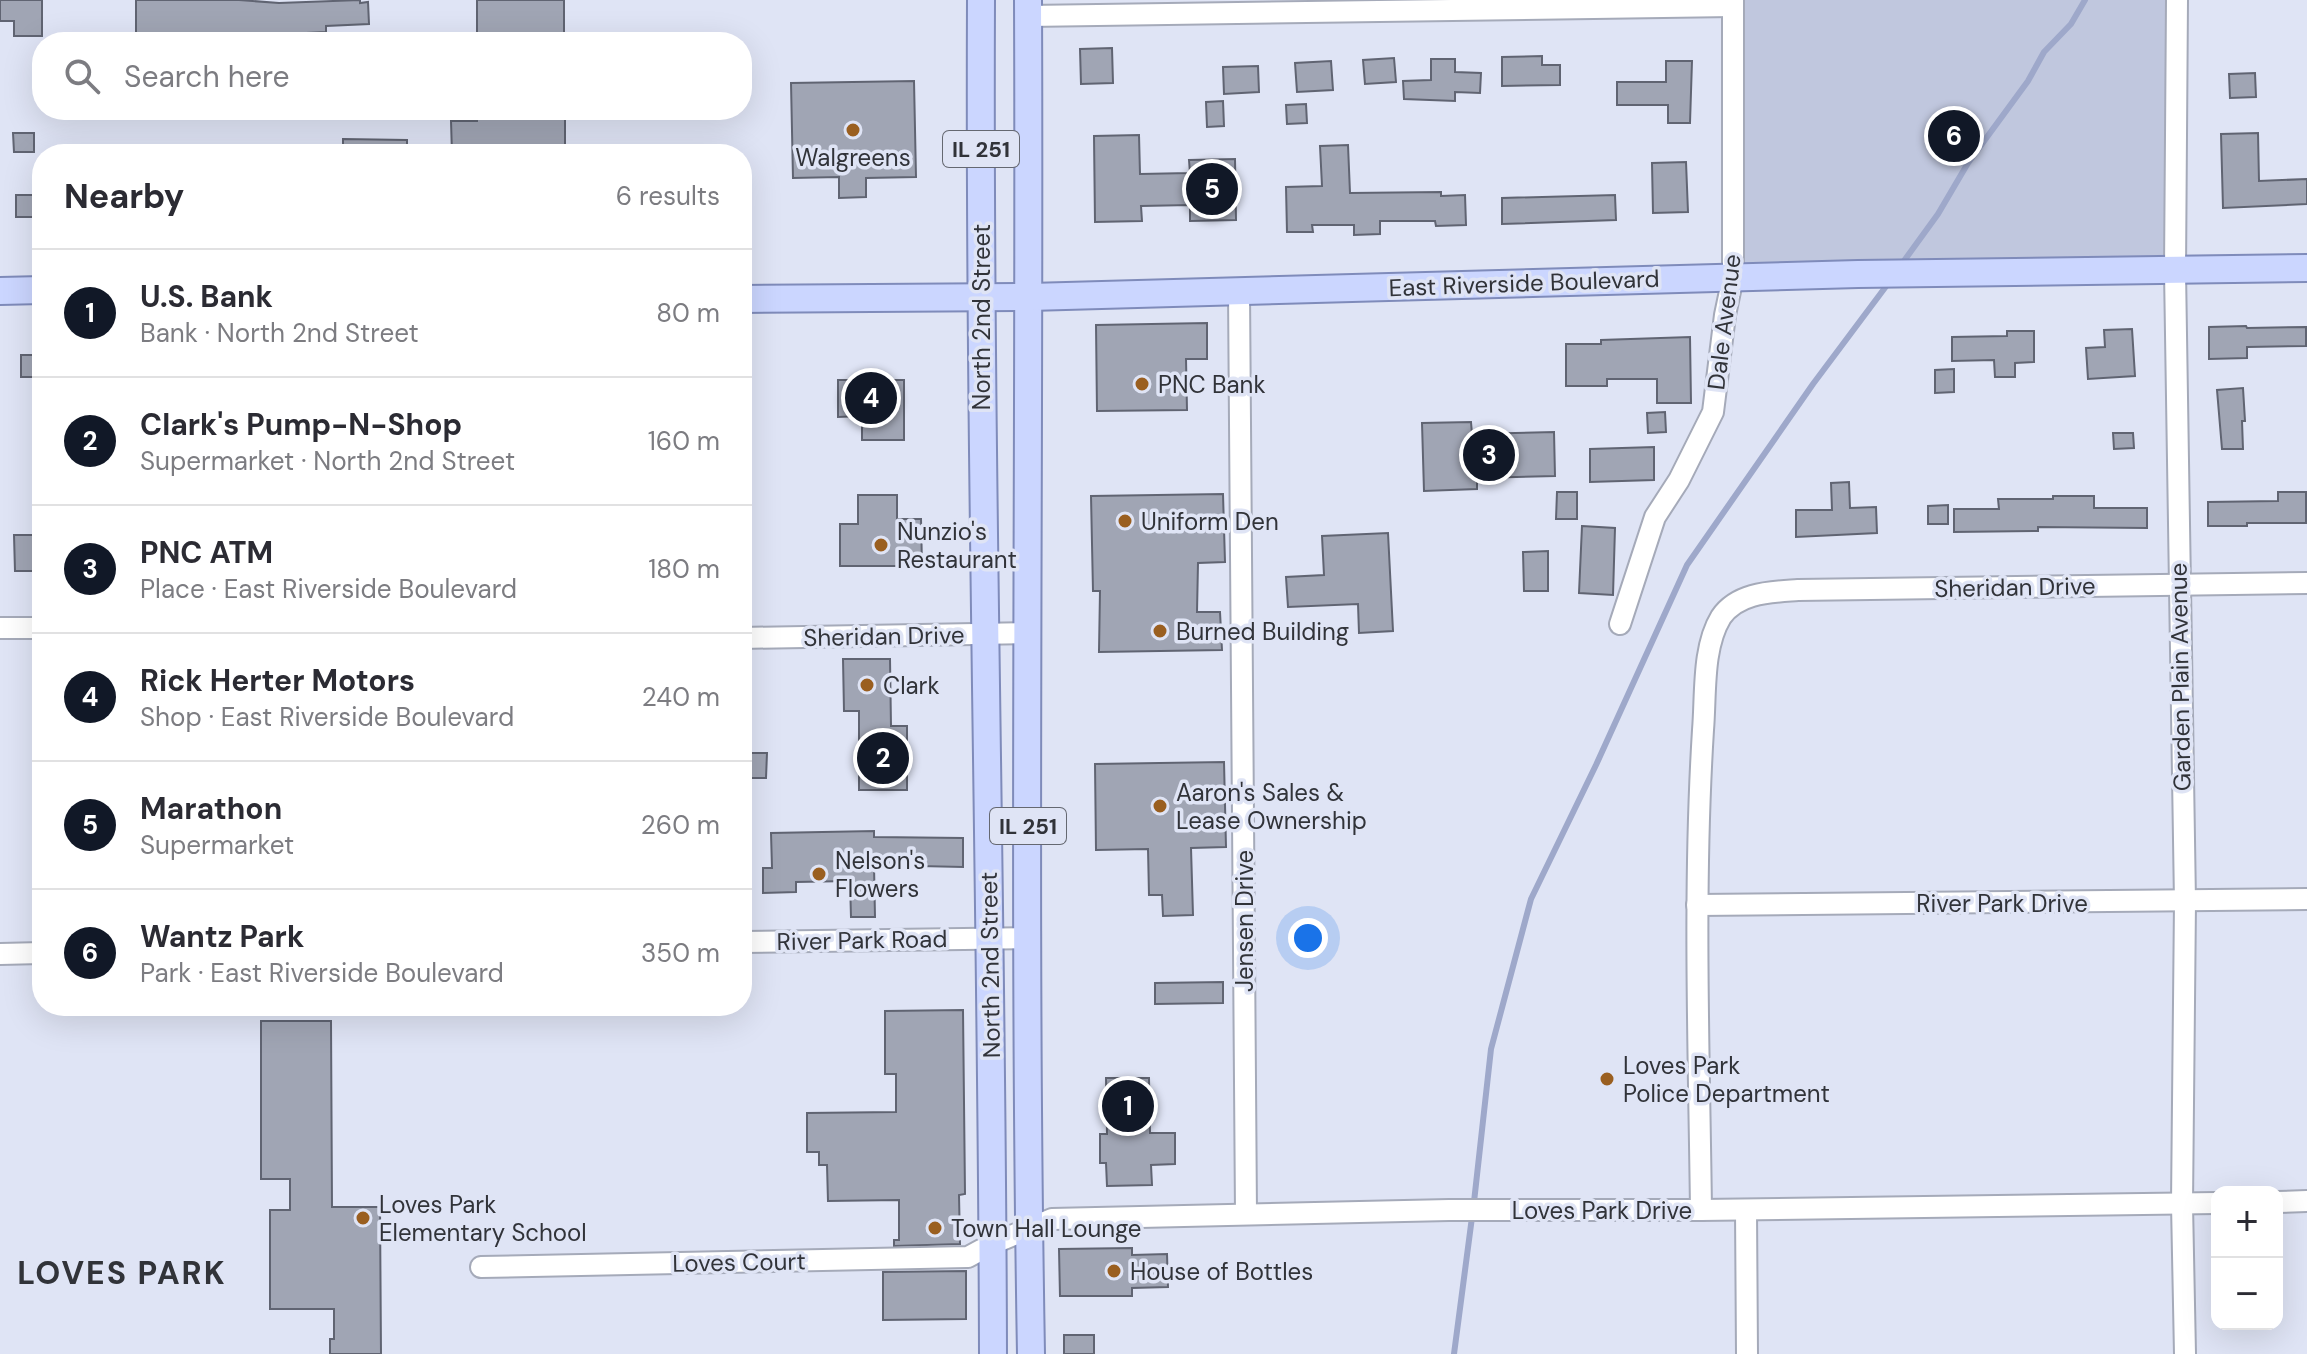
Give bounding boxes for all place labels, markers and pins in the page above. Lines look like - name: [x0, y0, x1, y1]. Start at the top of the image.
- pin: 6: [1928, 106, 1980, 166]
- marker: Walgreens: [844, 121, 862, 139]
- place label: Walgreens: [795, 142, 911, 173]
- pin: 5: [1186, 159, 1238, 219]
- pin: 4: [845, 368, 897, 428]
- place label: PNC Bank: [1158, 369, 1266, 400]
- marker: PNC Bank: [1133, 375, 1151, 393]
- pin: 3: [1463, 425, 1515, 485]
- place label: Uniform Den: [1141, 506, 1279, 537]
- marker: Uniform Den: [1116, 512, 1134, 530]
- place label: Nunzio's Restaurant: [897, 516, 1017, 575]
- marker: Nunzio's Restaurant: [872, 536, 890, 554]
- place label: Burned Building: [1176, 616, 1349, 647]
- marker: Burned Building: [1151, 622, 1169, 640]
- place label: Clark: [883, 670, 940, 701]
- marker: Clark: [858, 676, 876, 694]
- pin: 2: [857, 728, 909, 788]
- place label: Aaron's Sales & Lease Ownership: [1176, 777, 1367, 836]
- marker: Aaron's Sales & Lease Ownership: [1151, 797, 1169, 815]
- place label: Nelson's Flowers: [835, 845, 925, 904]
- marker: Nelson's Flowers: [810, 865, 828, 883]
- place label: Loves Park Police Department: [1623, 1050, 1830, 1109]
- marker: Loves Park Police Department: [1598, 1070, 1616, 1088]
- pin: 1: [1102, 1076, 1154, 1136]
- place label: Loves Park Elementary School: [379, 1189, 587, 1248]
- marker: Loves Park Elementary School: [354, 1209, 372, 1227]
- place label: Town Hall Lounge: [951, 1213, 1142, 1244]
- marker: Town Hall Lounge: [926, 1219, 944, 1237]
- place label: House of Bottles: [1130, 1256, 1313, 1287]
- marker: House of Bottles: [1105, 1262, 1123, 1280]

